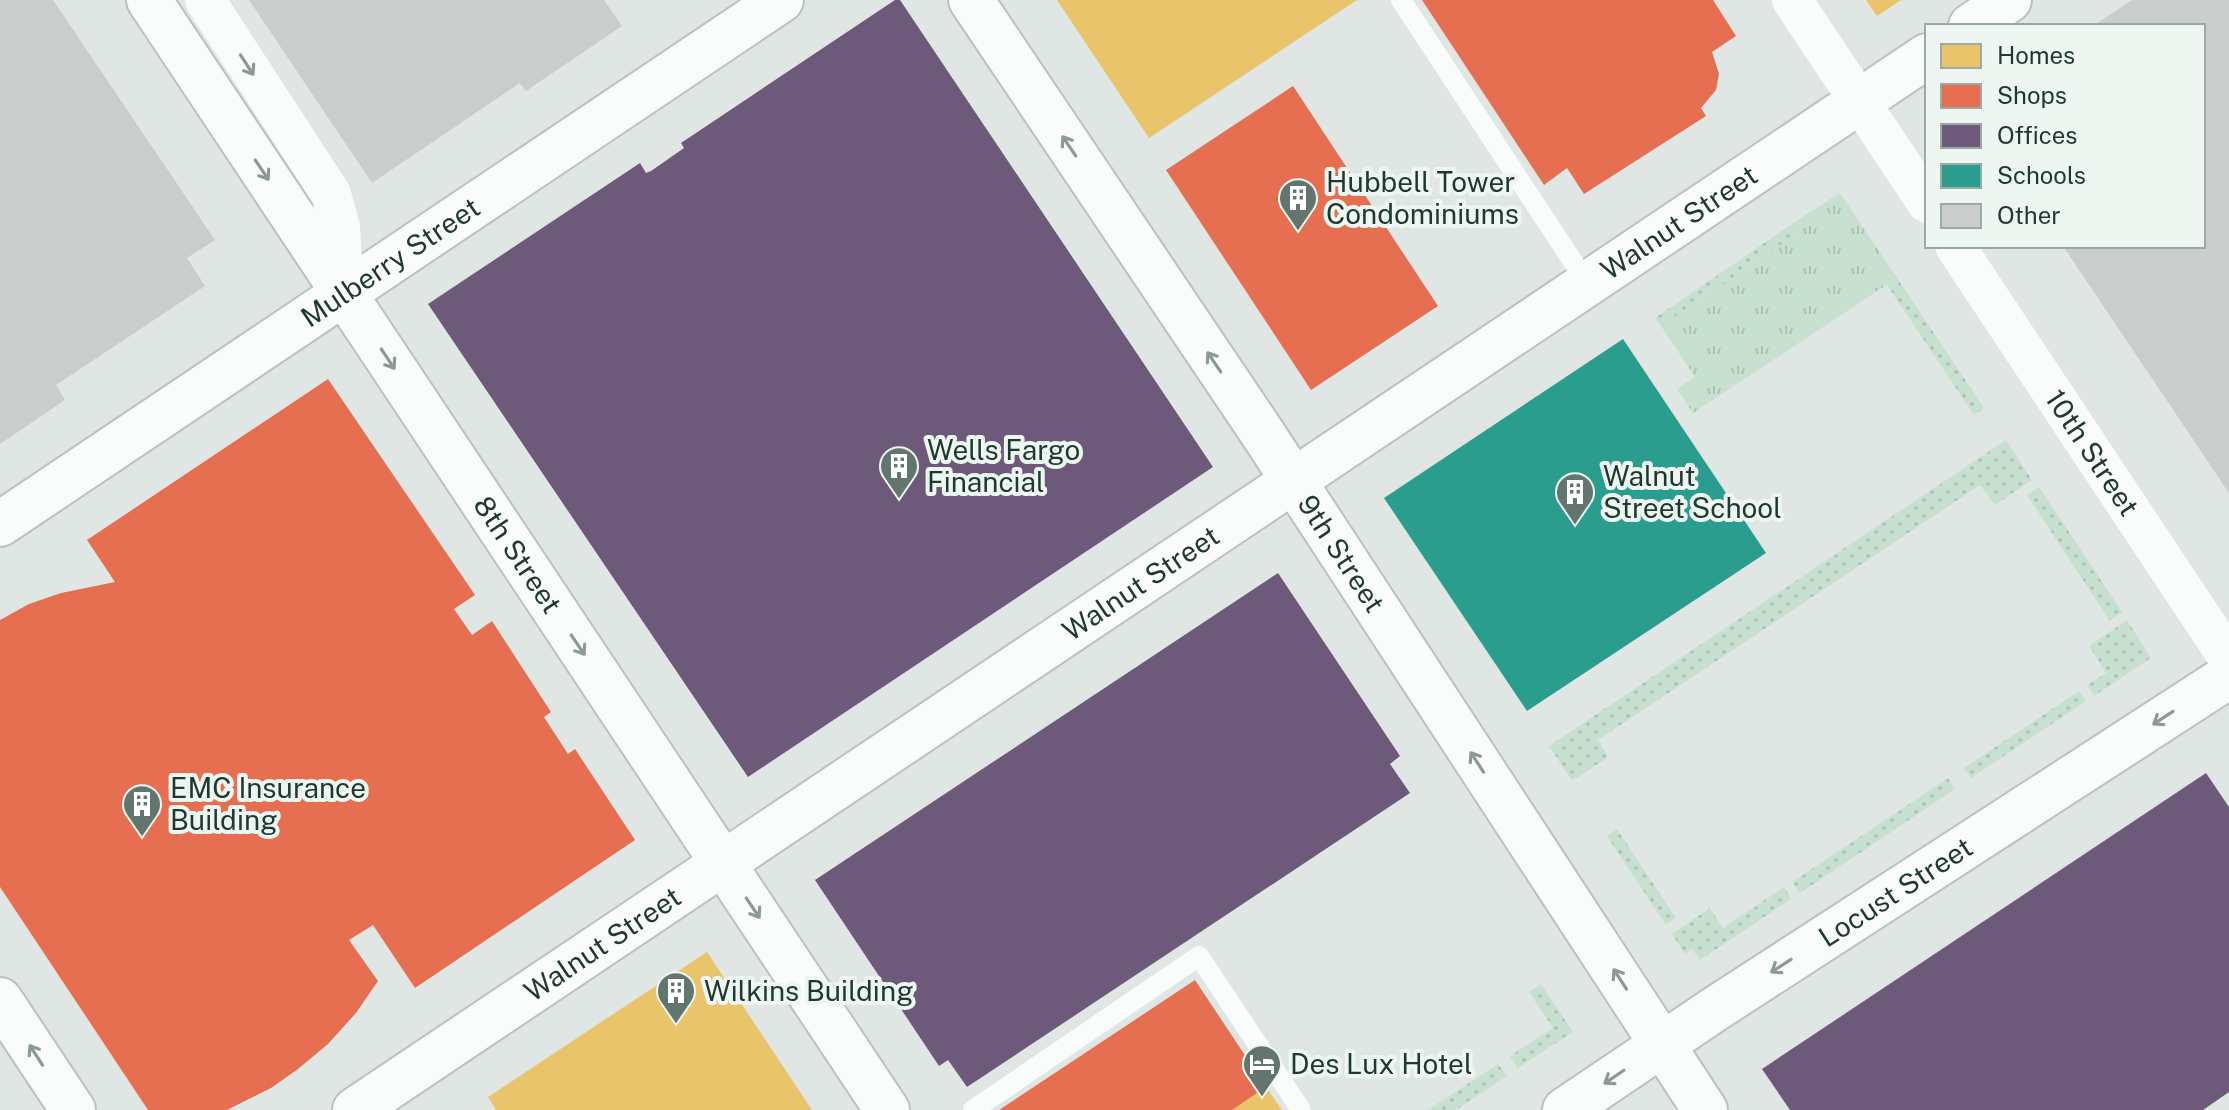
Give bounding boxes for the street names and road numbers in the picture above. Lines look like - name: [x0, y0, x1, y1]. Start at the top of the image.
- street label: Walnut Street: [1594, 158, 1763, 286]
- street label: Mulberry Street: [294, 190, 486, 333]
- street label: 10th Street: [2039, 383, 2146, 522]
- street label: 8th Street: [467, 489, 569, 619]
- street label: 9th Street: [1291, 489, 1392, 618]
- street label: Walnut Street: [1056, 519, 1225, 647]
- street label: Locust Street: [1812, 830, 1978, 953]
- street label: Walnut Street: [518, 879, 687, 1008]

